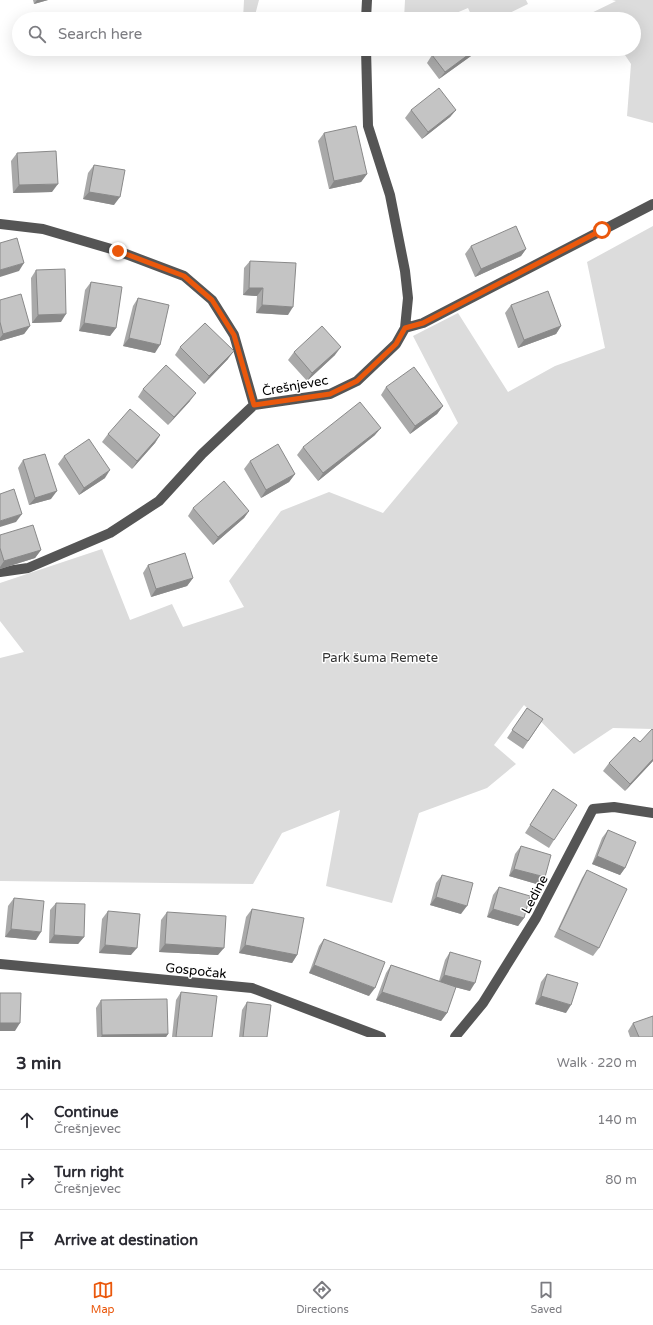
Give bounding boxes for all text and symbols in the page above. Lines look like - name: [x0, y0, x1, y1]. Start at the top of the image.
- search box: [12, 12, 641, 56]
- icon: search: [26, 23, 48, 45]
- text: Search here: [58, 25, 142, 43]
- route start: [593, 221, 611, 239]
- route end: [109, 242, 127, 260]
- street label: Črešnjevec: [261, 372, 330, 400]
- park label: Park šuma Remete: [322, 650, 438, 666]
- street label: Ledine: [518, 872, 552, 917]
- street label: Gospočak: [165, 960, 227, 982]
- text: 3 min: [16, 1053, 61, 1074]
- text: Walk · 220 m: [557, 1055, 637, 1071]
- text: Continue: [54, 1103, 118, 1121]
- icon: ahead: [16, 1109, 38, 1131]
- text: 140 m: [597, 1112, 637, 1128]
- text: Črešnjevec: [54, 1121, 121, 1137]
- text: Turn right: [54, 1163, 124, 1181]
- icon: right: [16, 1169, 38, 1191]
- text: 80 m: [605, 1172, 637, 1188]
- text: Črešnjevec: [54, 1181, 121, 1197]
- icon: arrive: [16, 1229, 38, 1251]
- text: Arrive at destination: [54, 1231, 198, 1249]
- tab: Map: [91, 1279, 115, 1316]
- tab: Directions: [296, 1279, 349, 1316]
- tab: Saved: [530, 1279, 562, 1316]

